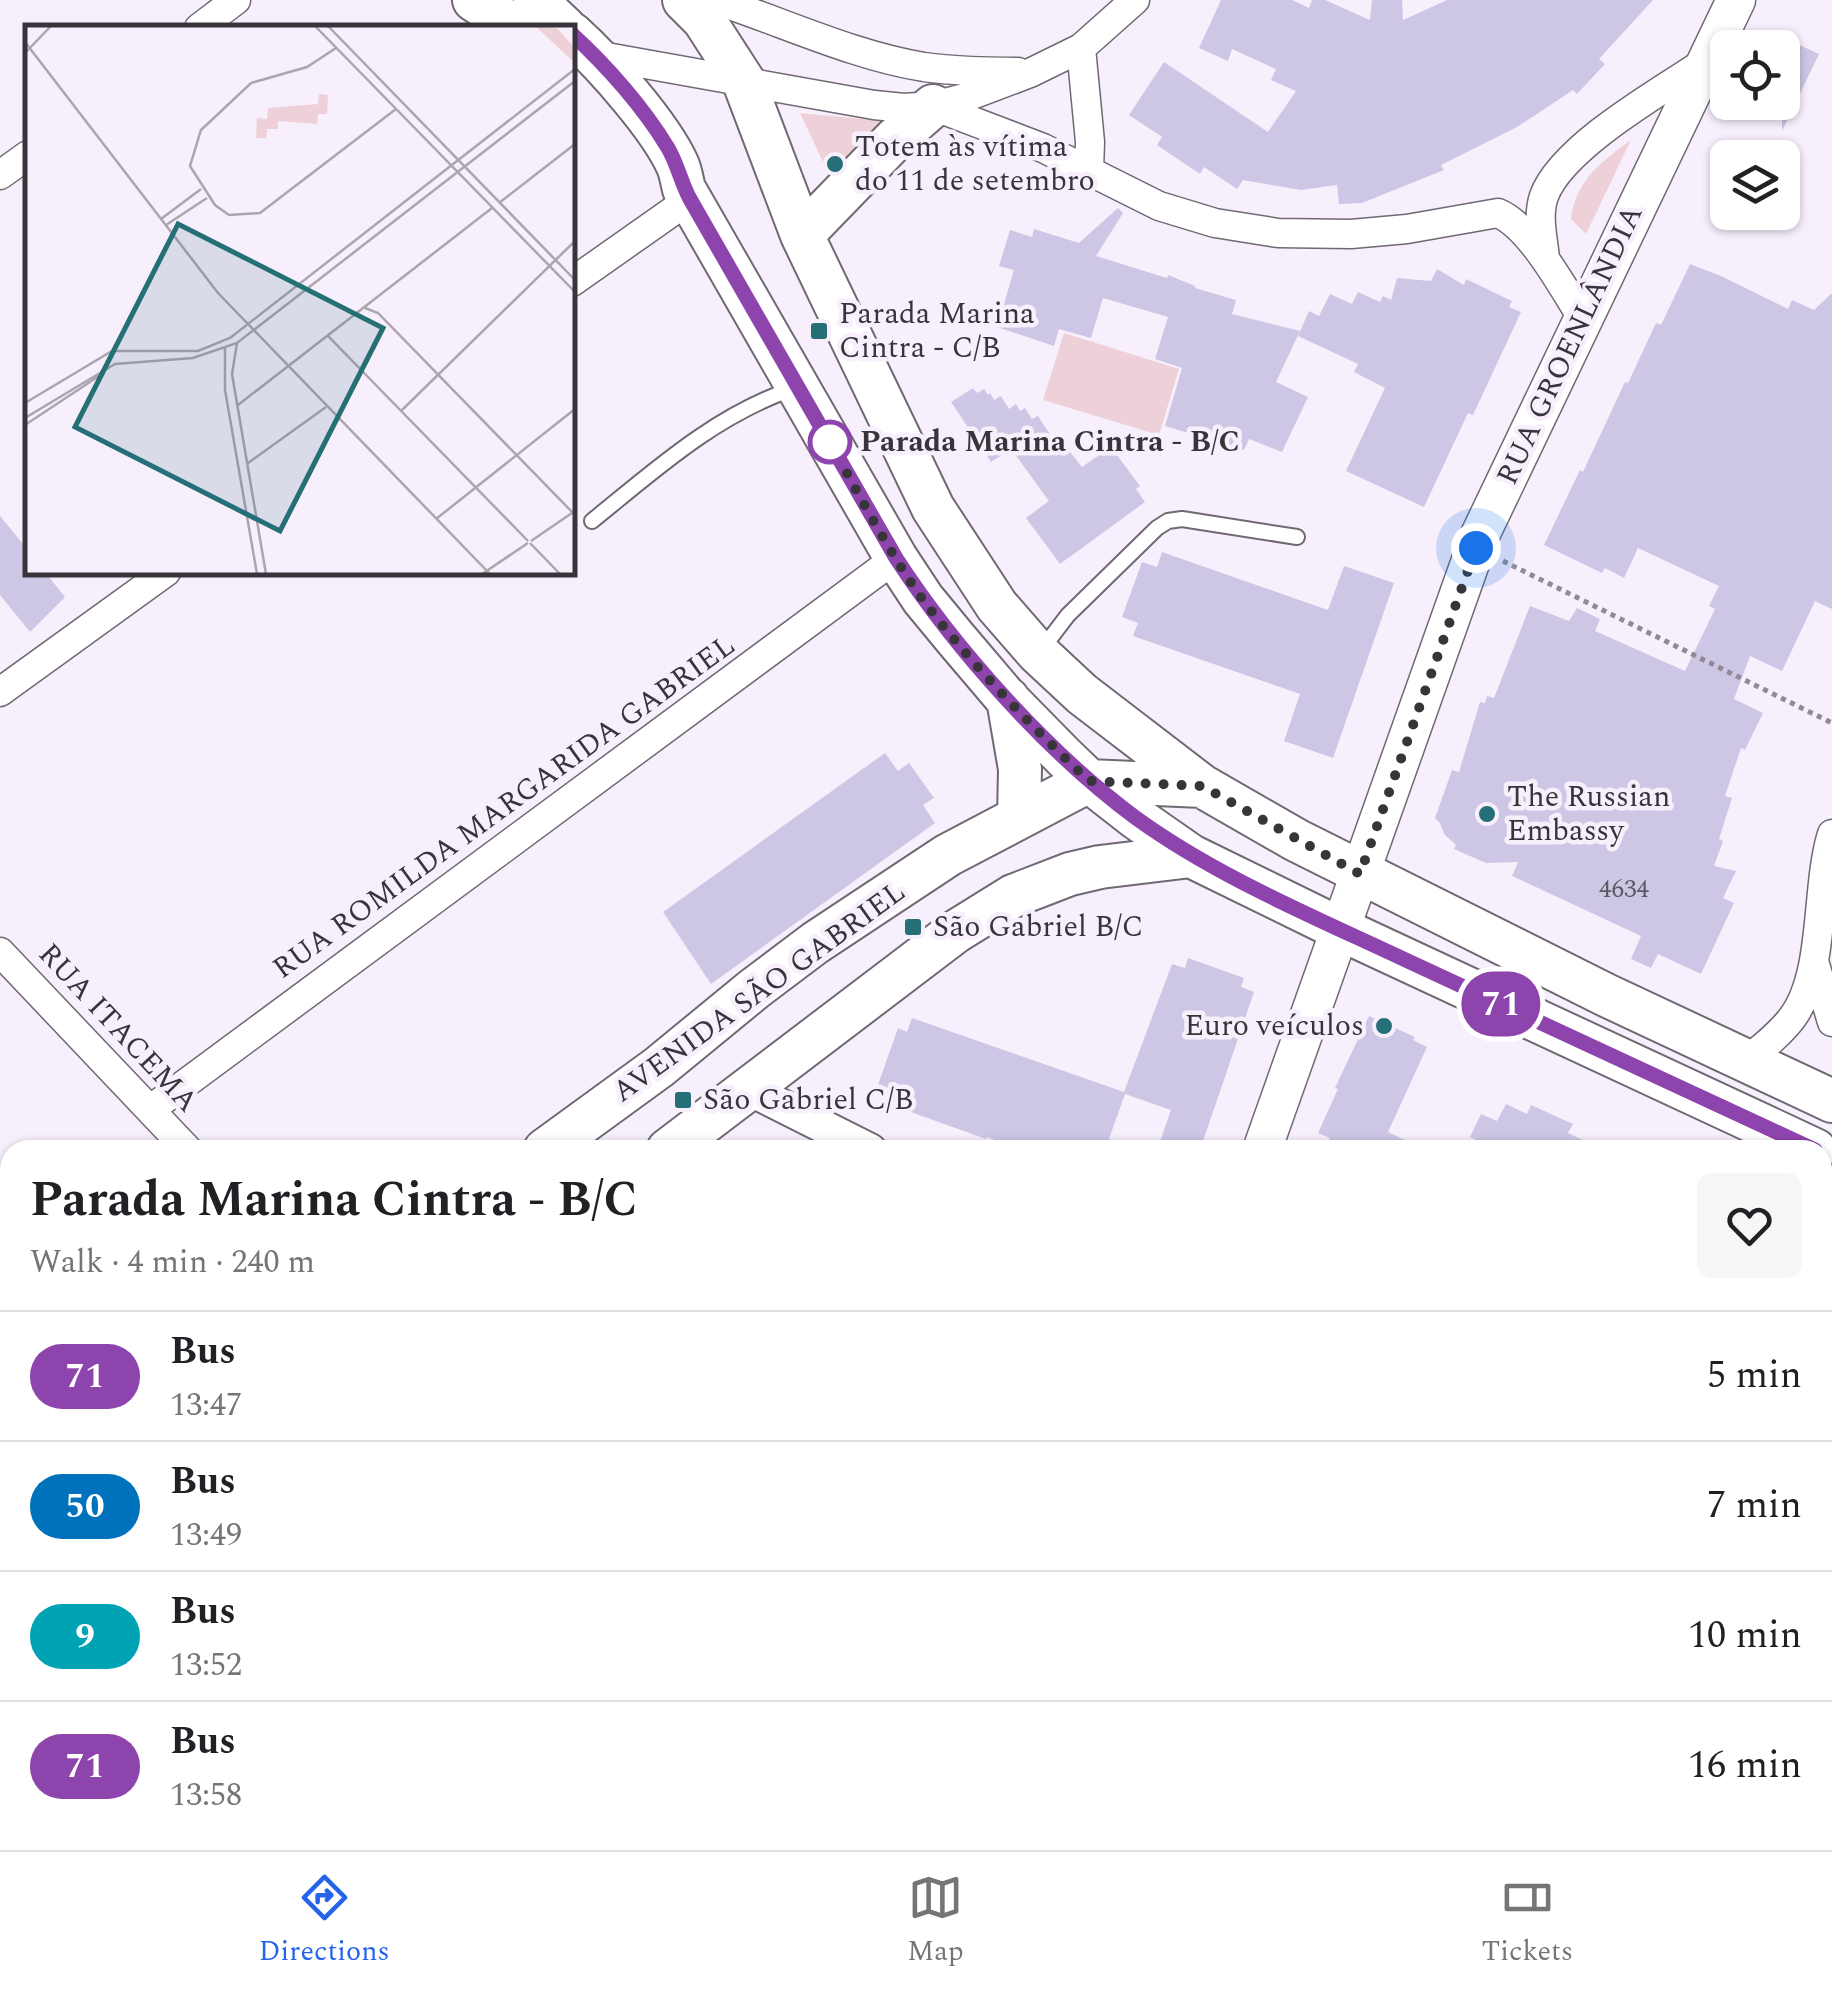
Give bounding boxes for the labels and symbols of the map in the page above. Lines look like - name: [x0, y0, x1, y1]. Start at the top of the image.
- inset map: [25, 25, 575, 575]
- place label: Totem às vítima do 11 de setembro: [855, 124, 1095, 204]
- marker: Totem às vítima do 11 de setembro: [824, 153, 846, 175]
- street label: RUA GROENLÂNDIA: [1485, 197, 1655, 493]
- place label: Parada Marina Cintra - C/B: [839, 291, 1035, 371]
- marker: Parada Marina Cintra - C/B: [808, 320, 830, 342]
- place label: Parada Marina Cintra - B/C: [860, 419, 1240, 465]
- marker: Parada Marina Cintra - B/C: [809, 421, 851, 463]
- your location: [1451, 523, 1501, 573]
- street label: RUA ROMILDA MARGARIDA GABRIEL: [263, 623, 745, 991]
- place label: The Russian Embassy: [1507, 774, 1671, 854]
- marker: The Russian Embassy: [1476, 803, 1498, 825]
- street label: AVENIDA SÃO GABRIEL: [603, 870, 915, 1114]
- house number: 4634: [1599, 871, 1649, 909]
- place label: São Gabriel B/C: [933, 904, 1143, 950]
- marker: São Gabriel B/C: [902, 916, 924, 938]
- street label: RUA ITACEMA: [27, 933, 209, 1123]
- line badge: 71: [1456, 972, 1546, 1036]
- place label: Euro veículos: [1185, 1003, 1364, 1049]
- marker: Euro veículos: [1373, 1015, 1395, 1037]
- place label: São Gabriel C/B: [703, 1077, 913, 1123]
- marker: São Gabriel C/B: [672, 1089, 694, 1111]

